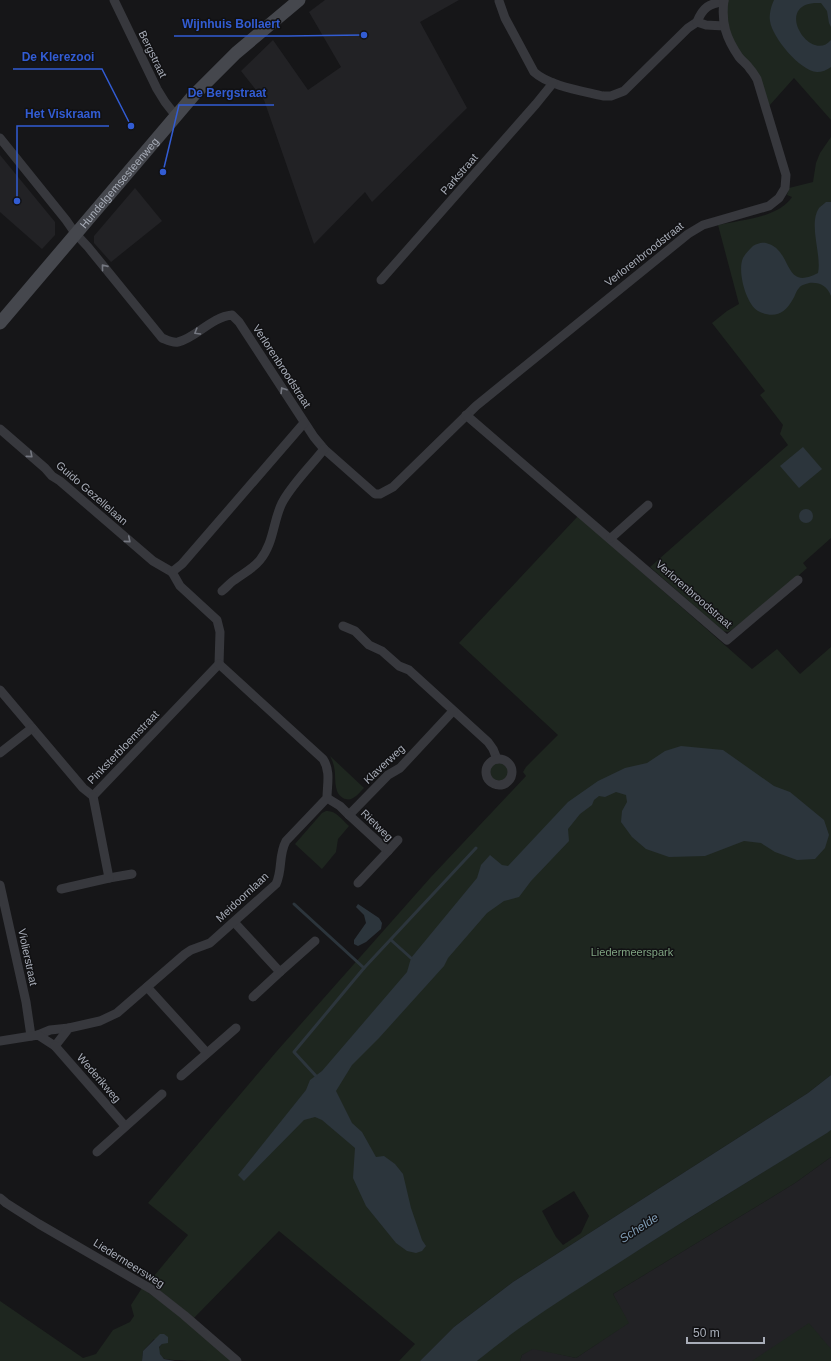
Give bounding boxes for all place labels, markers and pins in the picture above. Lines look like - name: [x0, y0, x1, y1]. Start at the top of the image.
- callout: Wijnhuis Bollaert: [174, 12, 288, 36]
- callout: De Klerezooi: [13, 45, 102, 69]
- callout: De Bergstraat: [179, 81, 274, 105]
- callout: Het Viskraam: [17, 102, 109, 126]

